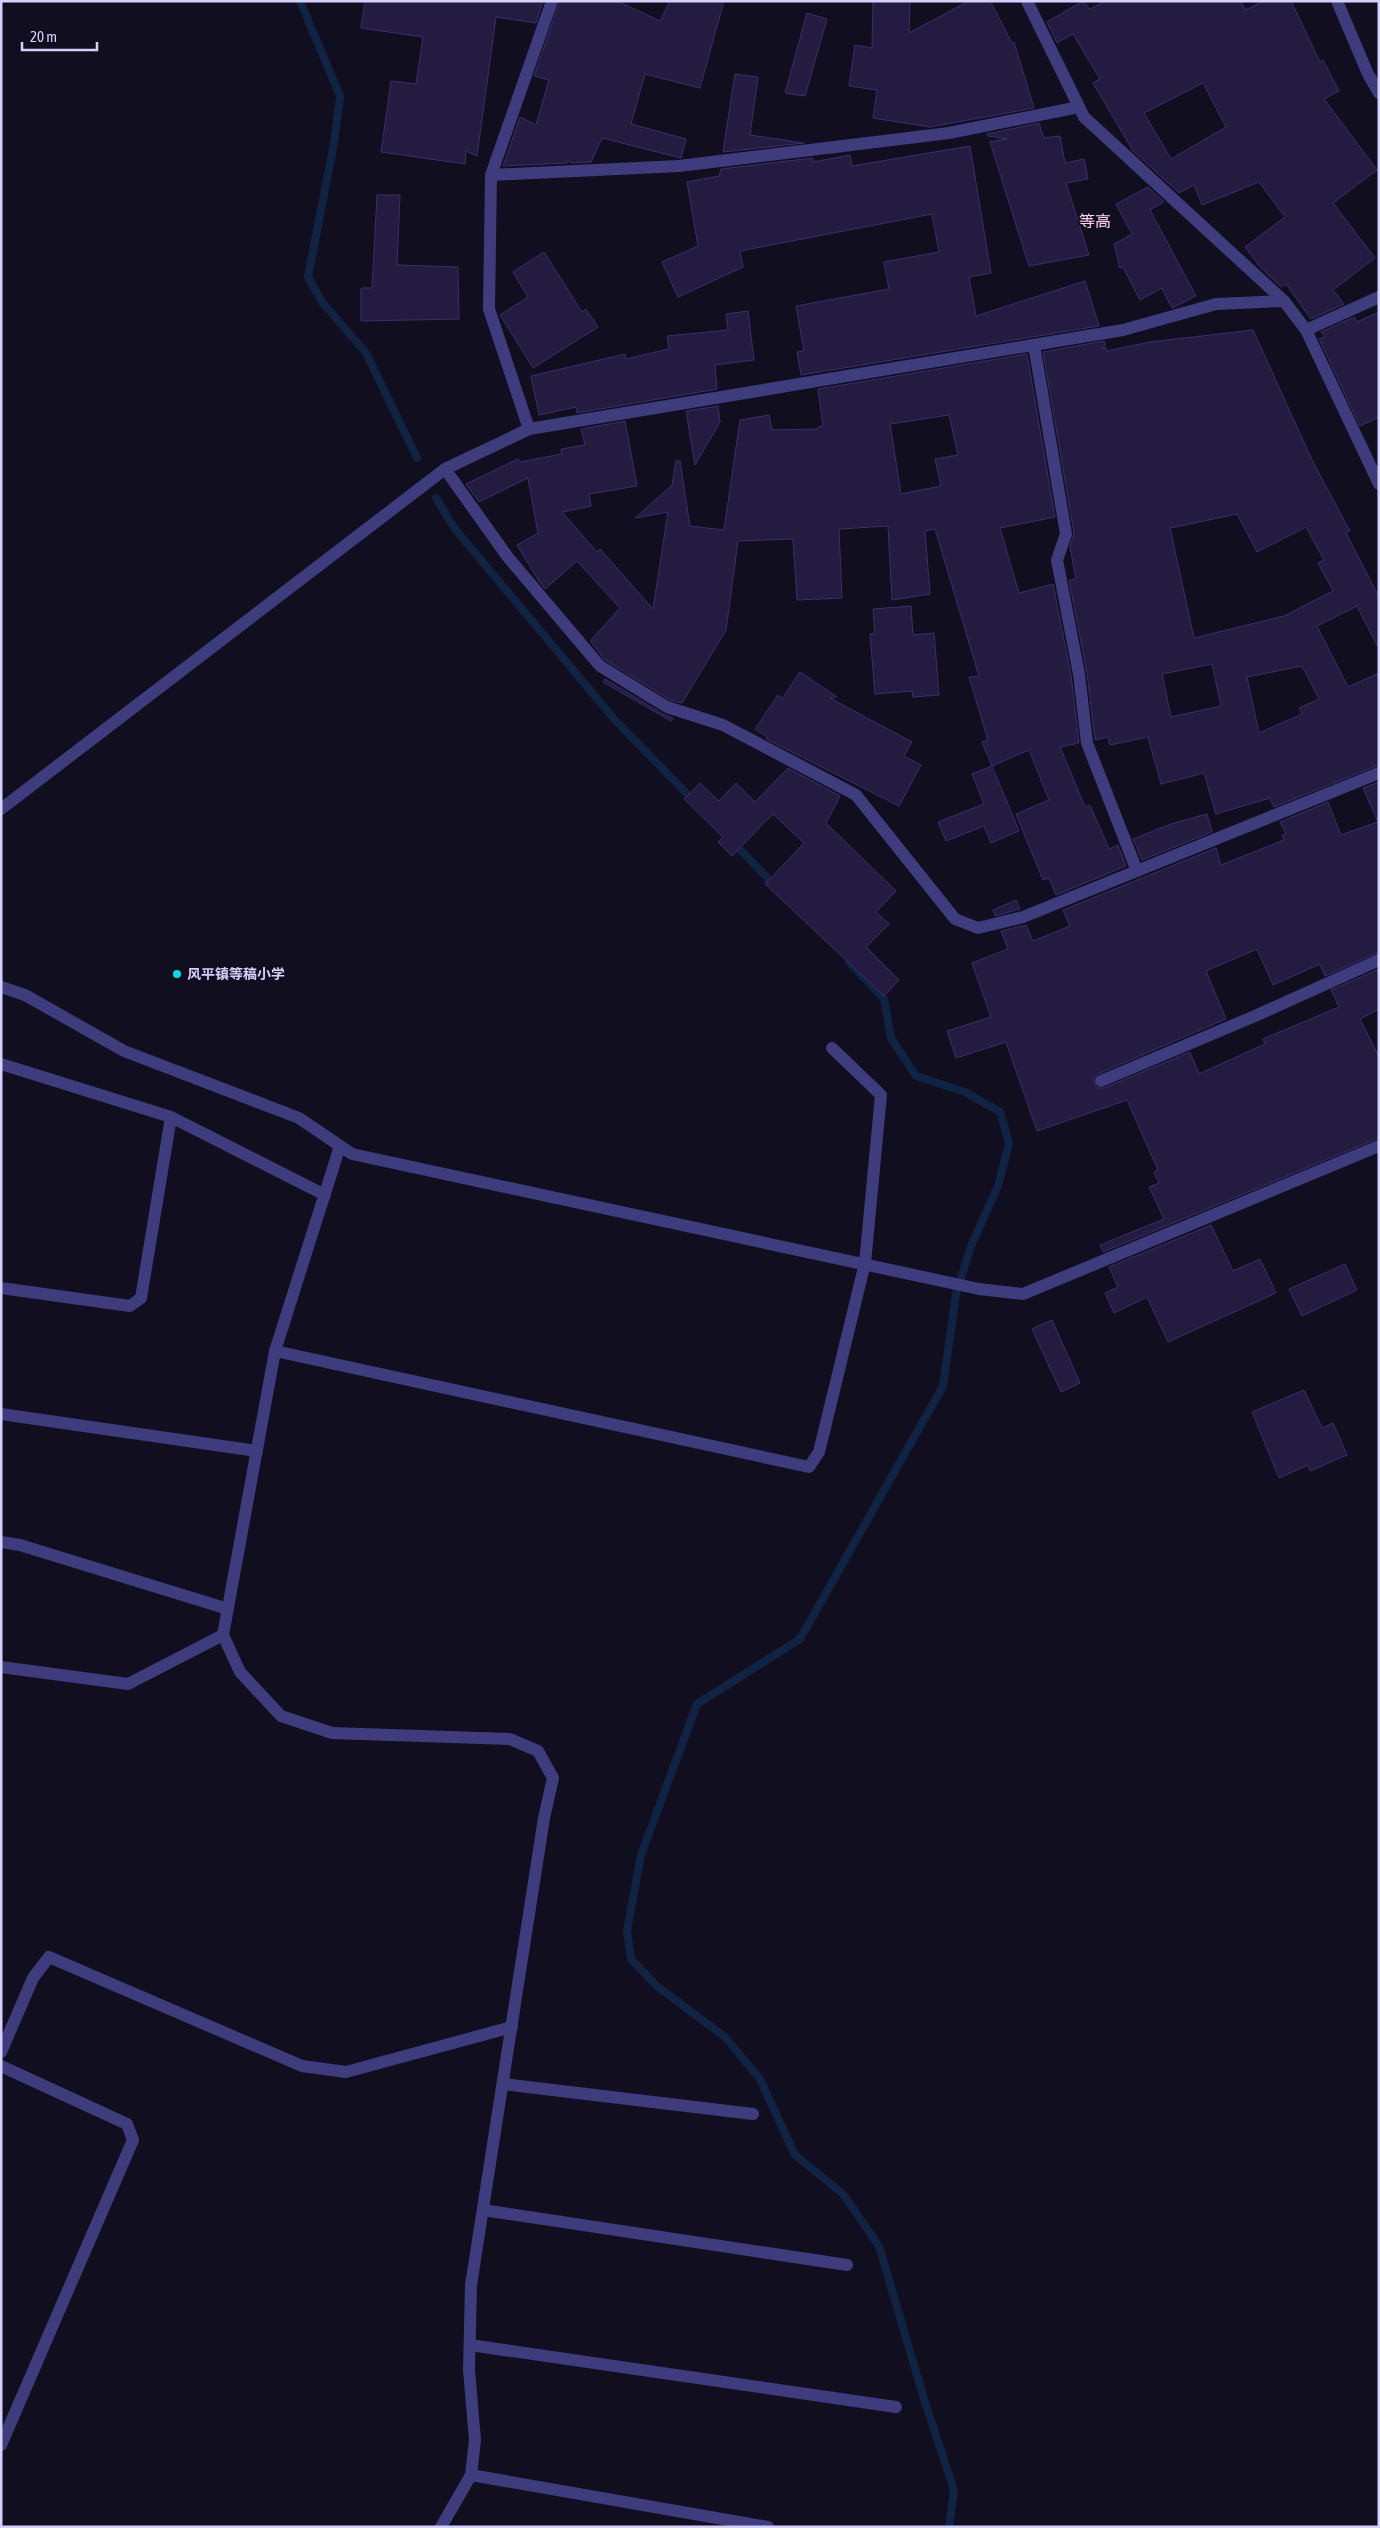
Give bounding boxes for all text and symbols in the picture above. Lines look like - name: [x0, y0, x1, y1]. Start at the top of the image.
- scale bar: [22, 20, 98, 52]
- text: 20 m: [30, 28, 57, 45]
- district label: 等高: [1079, 212, 1111, 230]
- place label: 风平镇等稿小学: [187, 966, 285, 982]
- marker: 风平镇等稿小学: [171, 968, 183, 980]

